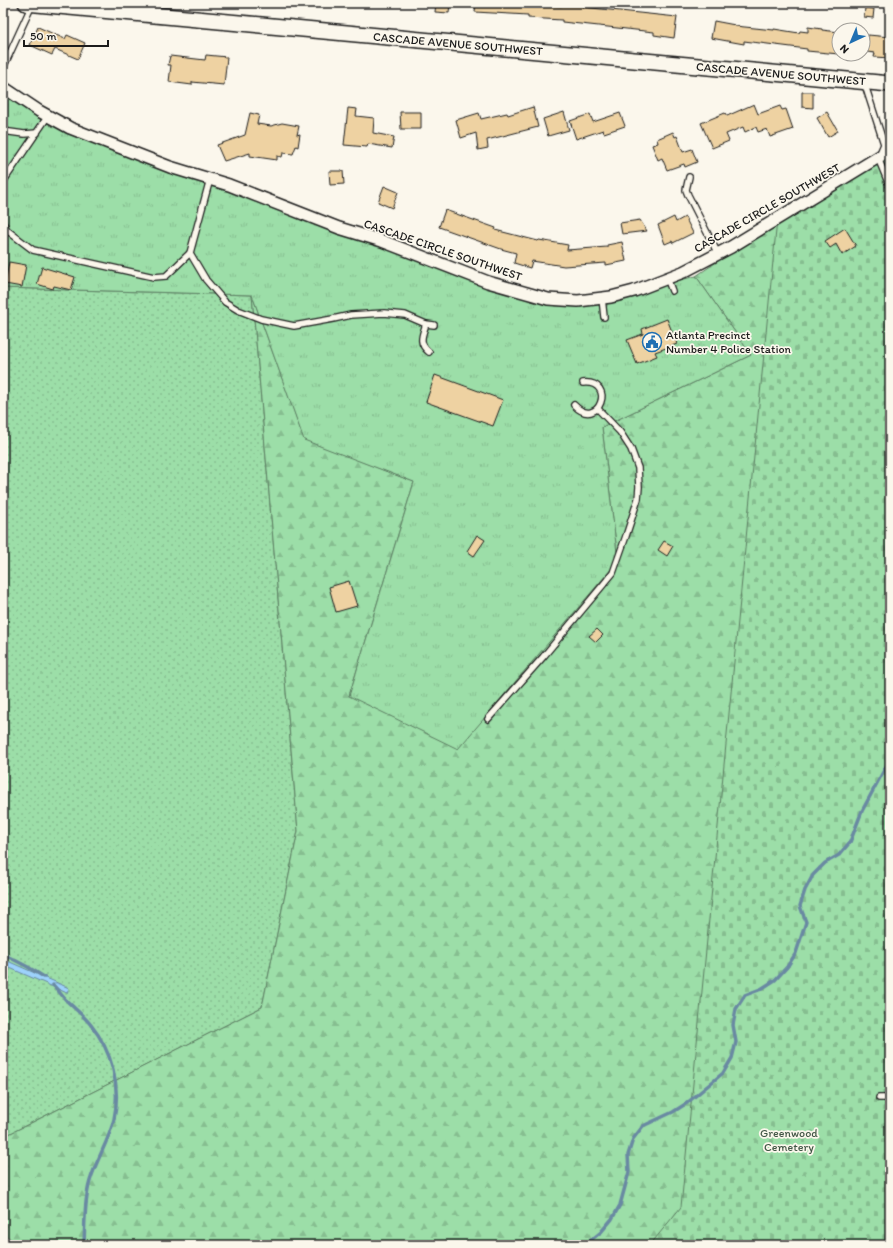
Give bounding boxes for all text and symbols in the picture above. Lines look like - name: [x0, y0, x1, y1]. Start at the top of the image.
- scale bar: [24, 22, 108, 48]
- north arrow: [831, 22, 871, 62]
- text: 50 m: [30, 29, 56, 43]
- street label: CASCADE AVENUE SOUTHWEST: [372, 30, 544, 58]
- text: N: [837, 42, 852, 56]
- street label: CASCADE AVENUE SOUTHWEST: [695, 60, 867, 88]
- street label: CASCADE CIRCLE SOUTHWEST: [691, 160, 843, 256]
- street label: CASCADE CIRCLE SOUTHWEST: [362, 216, 524, 284]
- place label: Atlanta Precinct Number 4 Police Station: [666, 328, 792, 356]
- public building icon: Atlanta Precinct Number 4 Police Station: [641, 331, 663, 353]
- park label: Greenwood Cemetery: [760, 1126, 818, 1154]

